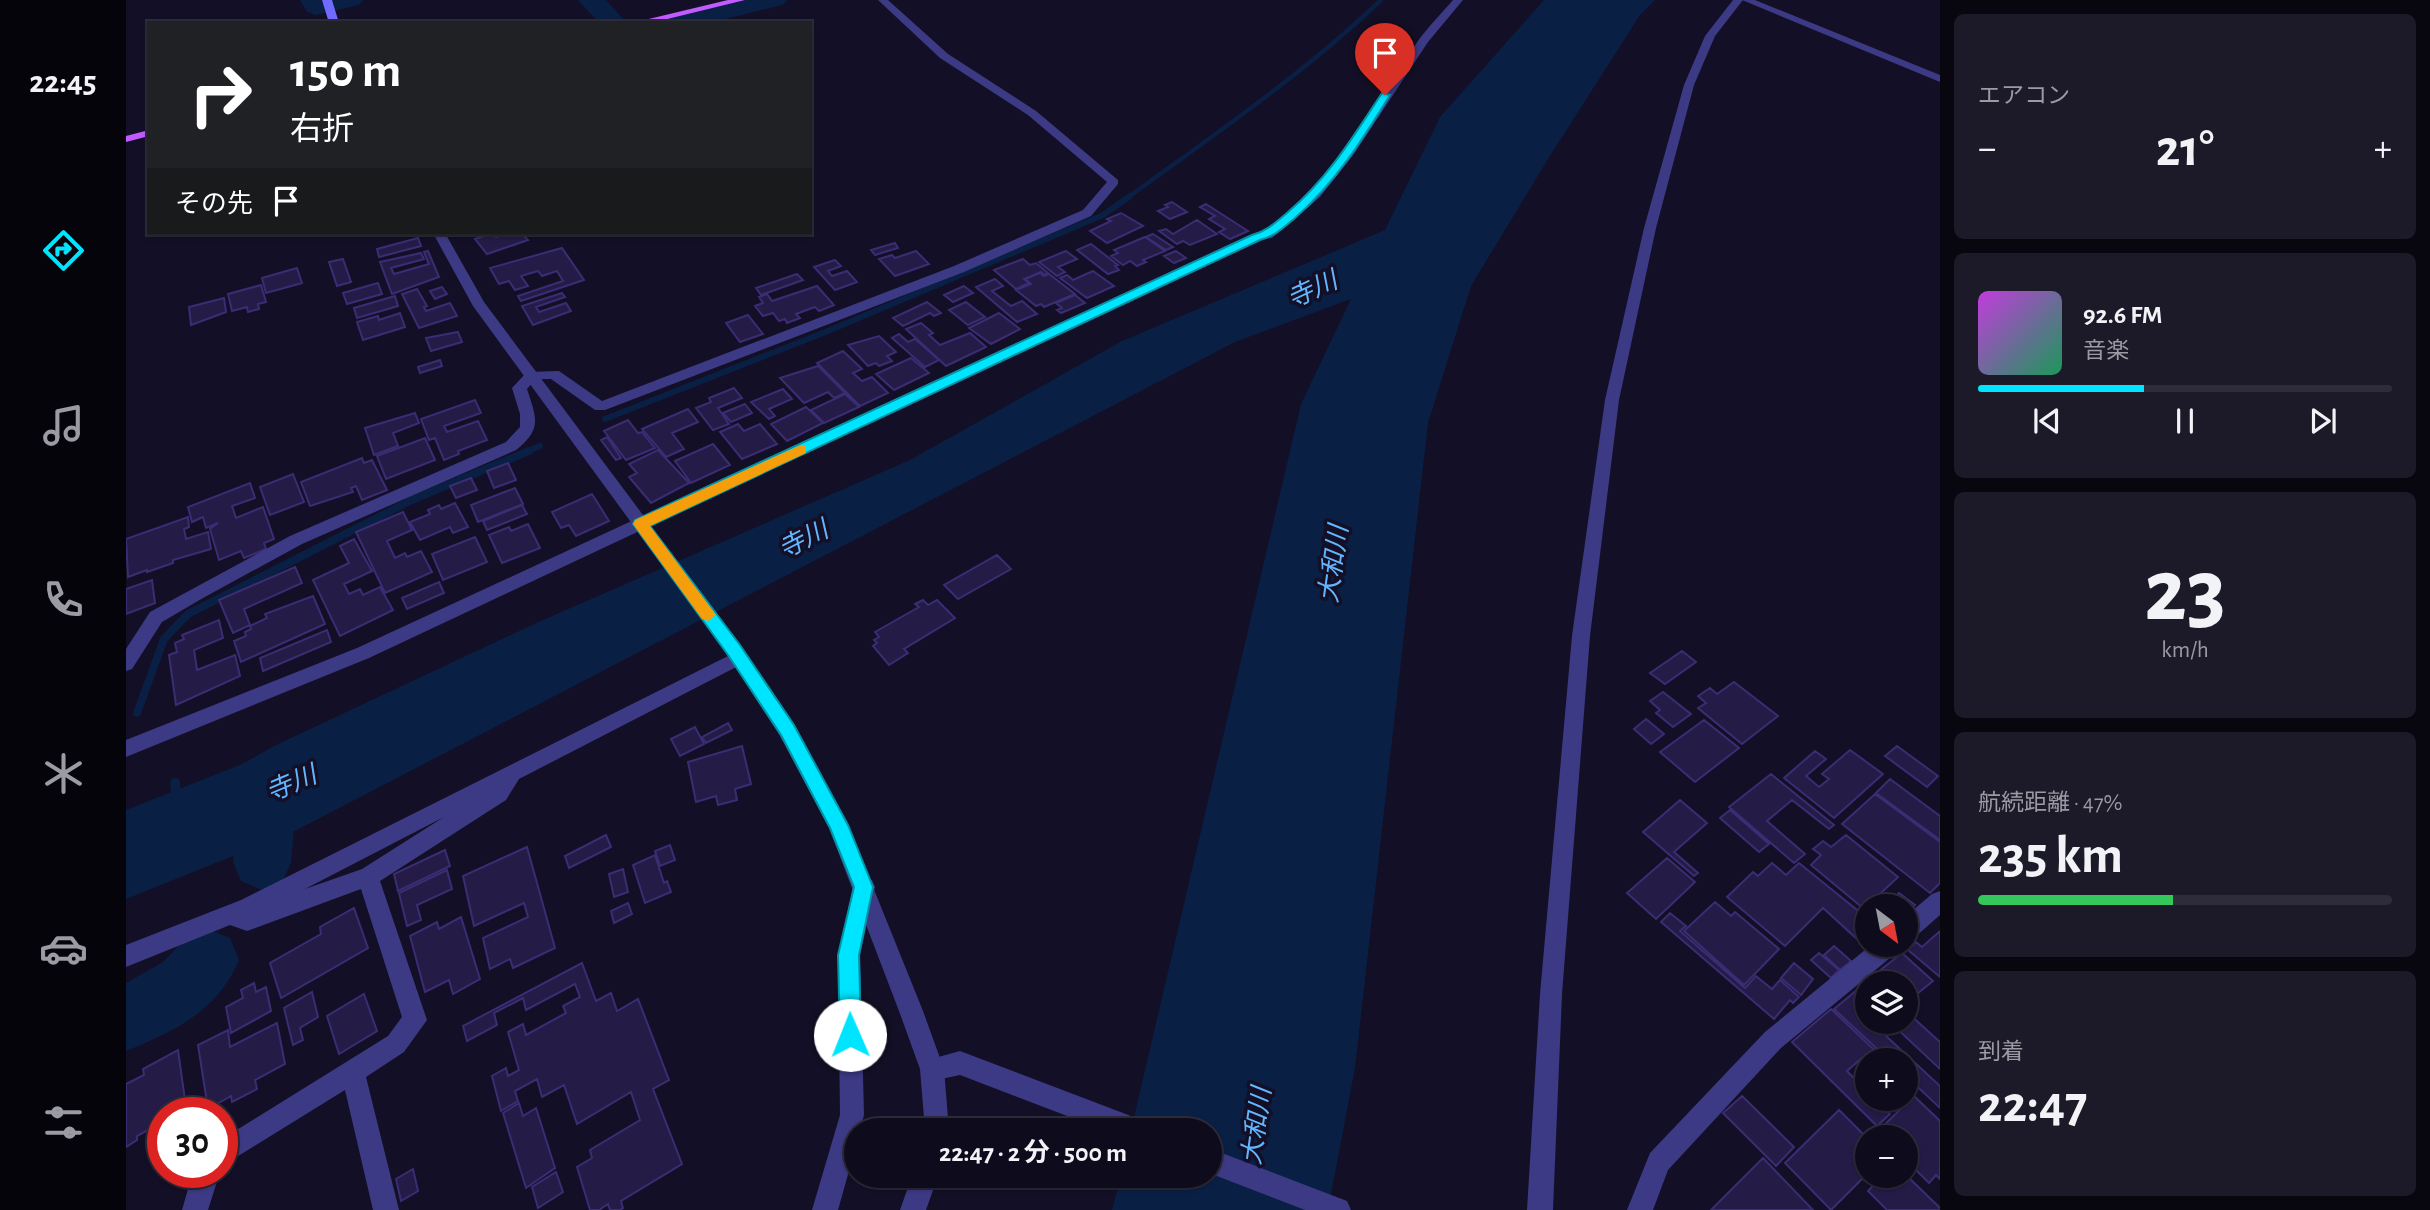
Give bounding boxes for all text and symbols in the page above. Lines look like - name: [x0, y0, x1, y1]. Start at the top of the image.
- pin: [1355, 23, 1415, 95]
- icon: arrive: [1366, 34, 1404, 72]
- text: 150 m: [290, 47, 401, 96]
- icon: right: [175, 49, 266, 140]
- text: 22:45: [29, 66, 97, 98]
- text: エアコン: [1978, 85, 2070, 108]
- text: 右折: [290, 113, 354, 145]
- text: 21°: [2156, 123, 2214, 175]
- text: −: [1978, 130, 1996, 168]
- text: +: [2374, 130, 2392, 168]
- icon: arrive: [267, 182, 305, 220]
- text: その先: [175, 191, 253, 217]
- icon: directions: [39, 226, 88, 275]
- water label: 寺川: [1283, 265, 1344, 313]
- text: 92.6 FM: [2083, 302, 2163, 328]
- text: 音楽: [2083, 340, 2129, 363]
- icon: music: [39, 401, 88, 450]
- icon: previous: [2028, 402, 2066, 440]
- icon: pause: [2166, 402, 2204, 440]
- icon: next: [2304, 402, 2342, 440]
- water label: 寺川: [774, 514, 835, 563]
- water label: 大和川: [1315, 521, 1353, 605]
- text: 23: [2144, 546, 2226, 637]
- icon: phone: [39, 575, 88, 624]
- text: km/h: [2161, 639, 2209, 662]
- icon: climate: [39, 749, 88, 798]
- water label: 寺川: [262, 760, 323, 806]
- text: 航続距離 · 47%: [1978, 792, 2122, 815]
- text: 235 km: [1978, 830, 2123, 882]
- north arrow: [1855, 894, 1918, 957]
- map controls: [1855, 894, 1918, 1188]
- icon: car: [39, 924, 88, 973]
- button: layers: [1855, 971, 1918, 1034]
- position arrow: [813, 998, 887, 1072]
- text: 到着: [1978, 1041, 2024, 1064]
- button: +: [1855, 1048, 1918, 1111]
- text: 22:47: [1978, 1079, 2088, 1131]
- water label: 大和川: [1238, 1083, 1276, 1167]
- speed limit sign: 30: [147, 1097, 238, 1188]
- icon: filters: [39, 1098, 88, 1147]
- button: −: [1855, 1125, 1918, 1188]
- text: 22:47 · 2 分 · 500 m: [939, 1140, 1127, 1166]

